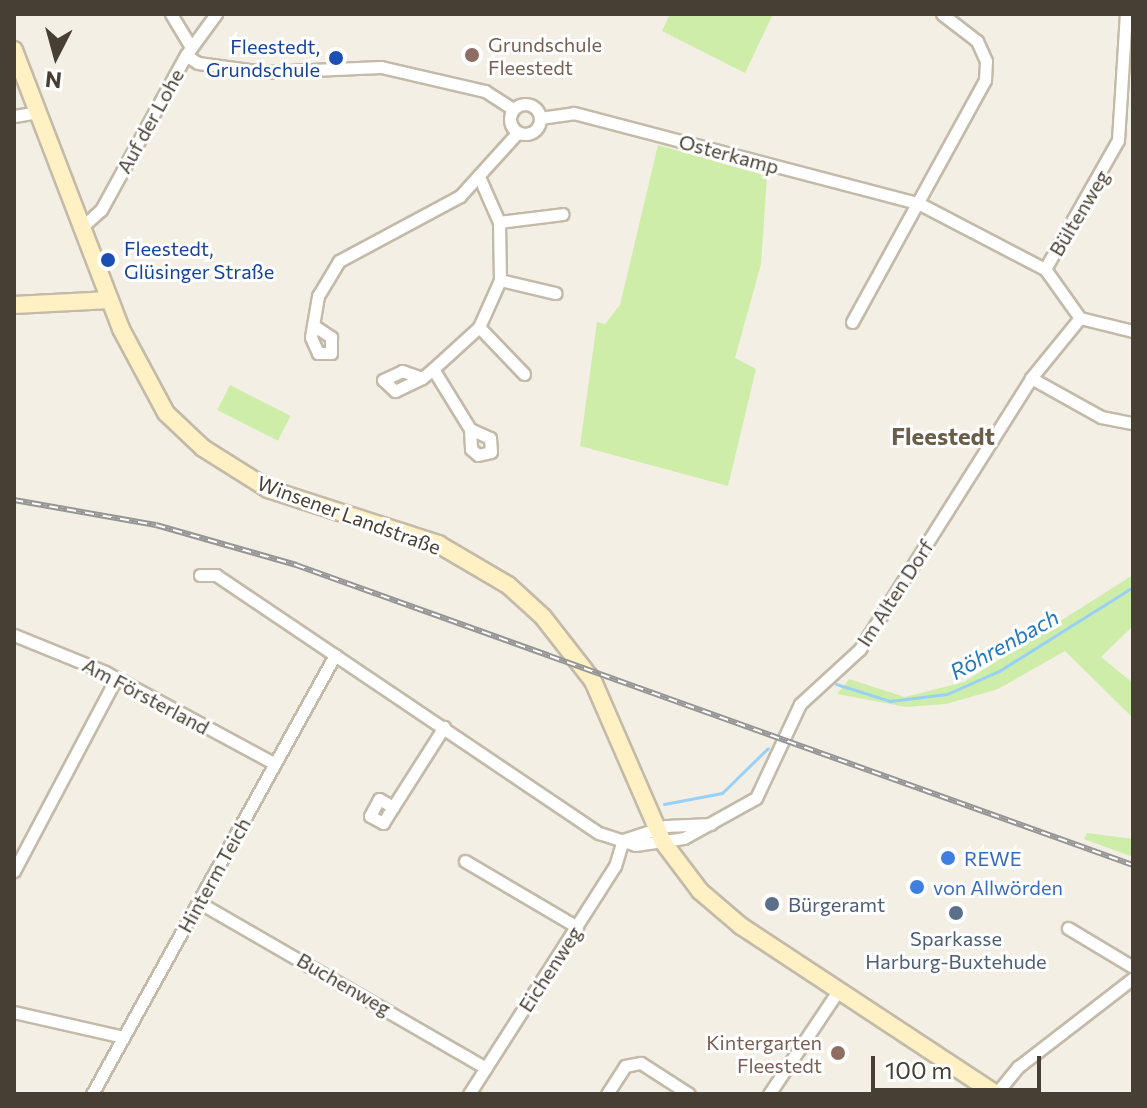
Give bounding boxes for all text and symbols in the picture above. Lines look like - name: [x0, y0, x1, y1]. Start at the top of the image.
- north arrow: [16, 16, 96, 96]
- place label: Grundschule Fleestedt: [488, 32, 602, 79]
- place label: Fleestedt, Grundschule: [206, 34, 320, 81]
- marker: Grundschule Fleestedt: [463, 46, 481, 64]
- marker: Fleestedt, Grundschule: [327, 49, 345, 67]
- street label: Auf der Lohe: [111, 65, 189, 177]
- text: N: [44, 66, 63, 95]
- street label: Osterkamp: [676, 129, 782, 179]
- street label: Bültenweg: [1044, 166, 1114, 260]
- place label: Fleestedt, Glüsinger Straße: [124, 236, 274, 283]
- marker: Fleestedt, Glüsinger Straße: [99, 251, 117, 269]
- district label: Fleestedt: [891, 422, 995, 450]
- street label: Winsener Landstraße: [254, 471, 444, 559]
- street label: Im Alten Dorf: [852, 535, 938, 651]
- water label: Röhrenbach: [945, 603, 1063, 685]
- street label: Am Försterland: [79, 653, 213, 739]
- street label: Hinterm Teich: [173, 813, 255, 937]
- place label: REWE: [964, 846, 1022, 870]
- marker: REWE: [939, 849, 957, 867]
- place label: von Allwörden: [933, 875, 1063, 899]
- marker: von Allwörden: [908, 878, 926, 896]
- place label: Bürgeramt: [788, 892, 885, 916]
- marker: Bürgeramt: [763, 895, 781, 913]
- marker: Sparkasse Harburg-Buxtehude: [947, 904, 965, 922]
- street label: Eichenweg: [513, 922, 587, 1016]
- place label: Sparkasse Harburg-Buxtehude: [865, 926, 1047, 973]
- street label: Buchenweg: [293, 948, 395, 1020]
- place label: Kintergarten Fleestedt: [706, 1030, 822, 1077]
- scale bar: [875, 1040, 1045, 1090]
- marker: Kintergarten Fleestedt: [829, 1044, 847, 1062]
- text: 100 m: [885, 1055, 952, 1084]

